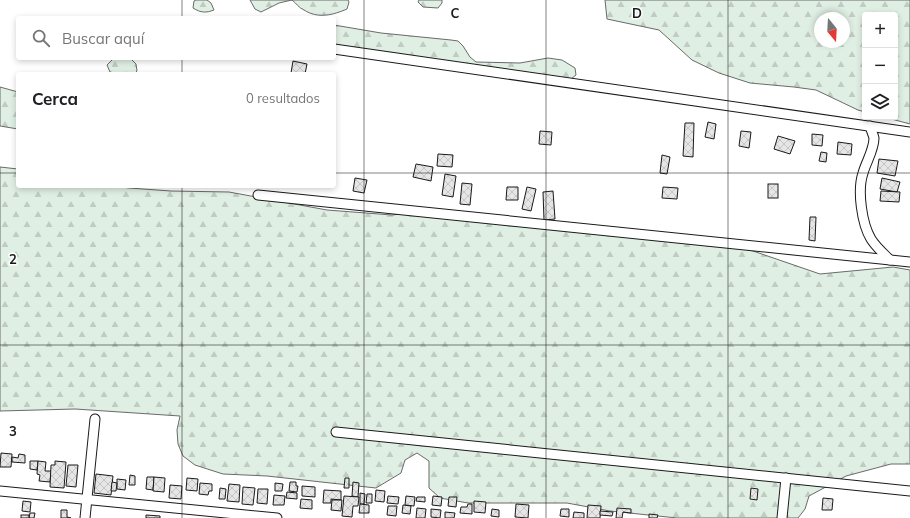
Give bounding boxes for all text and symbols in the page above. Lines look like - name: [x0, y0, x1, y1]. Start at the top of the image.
- text: C: [451, 5, 460, 21]
- text: D: [632, 5, 642, 21]
- north arrow: [814, 12, 850, 48]
- map controls: [862, 12, 898, 120]
- button: +: [862, 12, 898, 48]
- search box: [16, 16, 336, 60]
- icon: search: [30, 27, 52, 49]
- text: Buscar aquí: [62, 29, 144, 48]
- button: −: [862, 48, 898, 84]
- button: layers: [862, 84, 898, 120]
- text: Cerca: [32, 88, 78, 109]
- text: 0 resultados: [246, 90, 320, 106]
- text: 2: [9, 251, 17, 267]
- text: 3: [9, 423, 17, 439]

